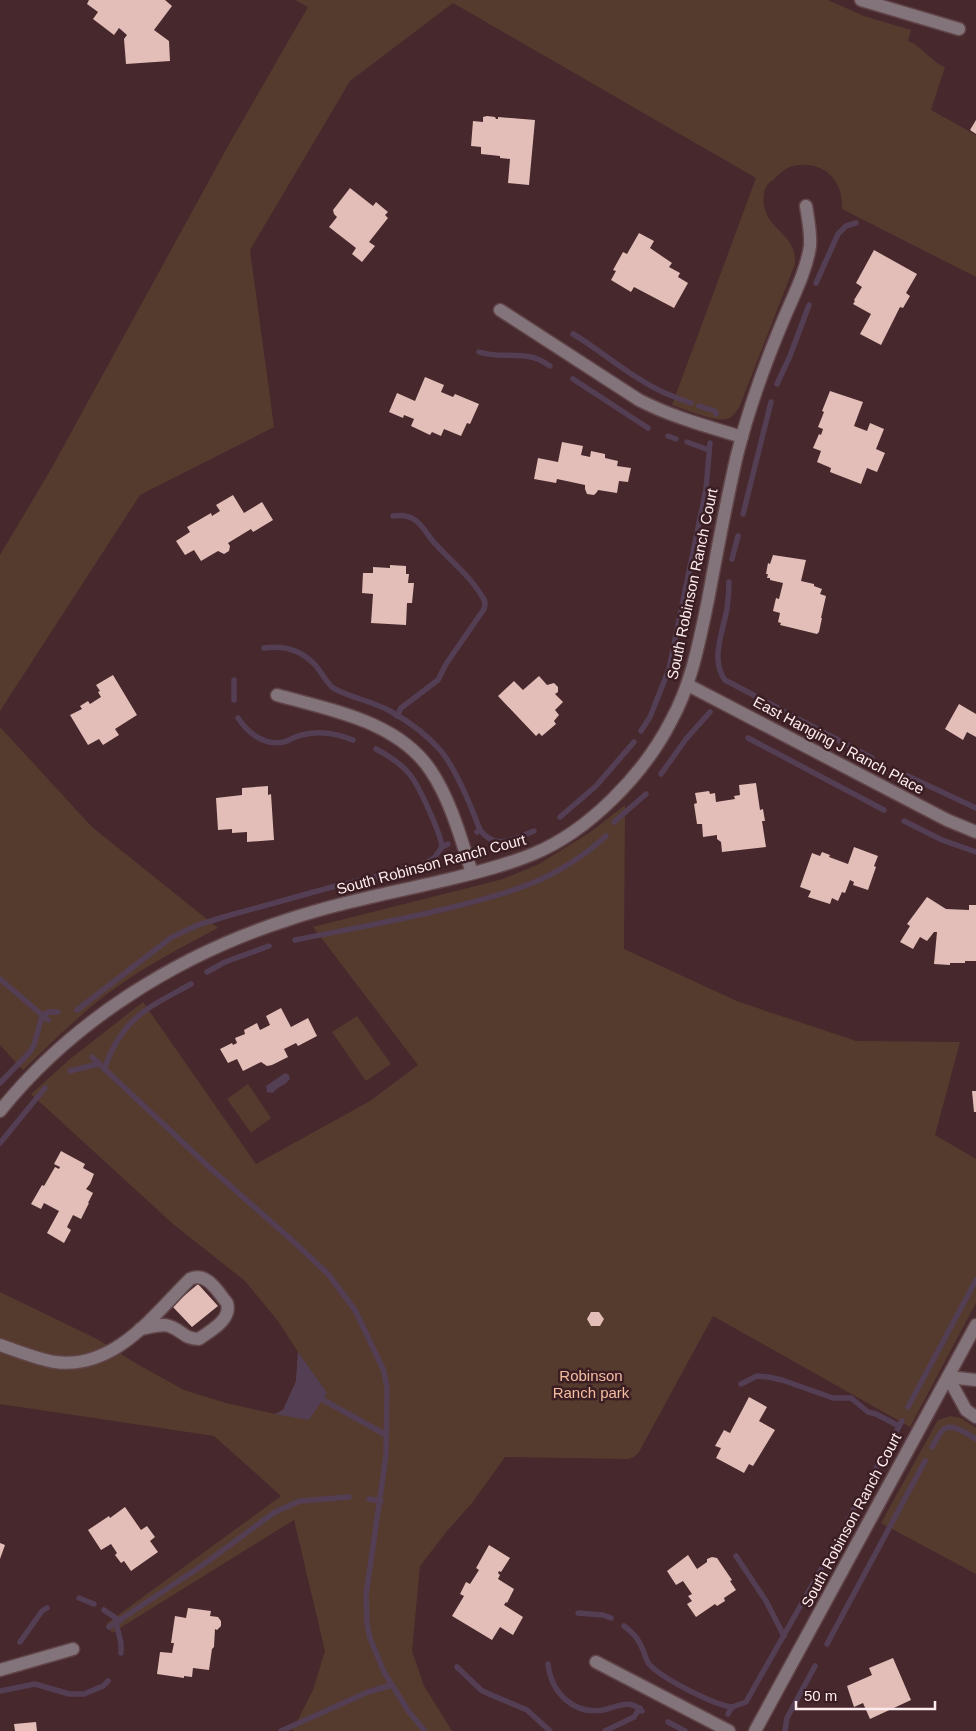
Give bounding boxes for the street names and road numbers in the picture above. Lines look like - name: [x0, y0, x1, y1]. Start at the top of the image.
- street label: South Robinson Ranch Court: [663, 486, 721, 681]
- street label: East Hanging J Ranch Place: [751, 693, 927, 797]
- street label: South Robinson Ranch Court: [335, 830, 528, 897]
- street label: South Robinson Ranch Court: [798, 1429, 905, 1610]

